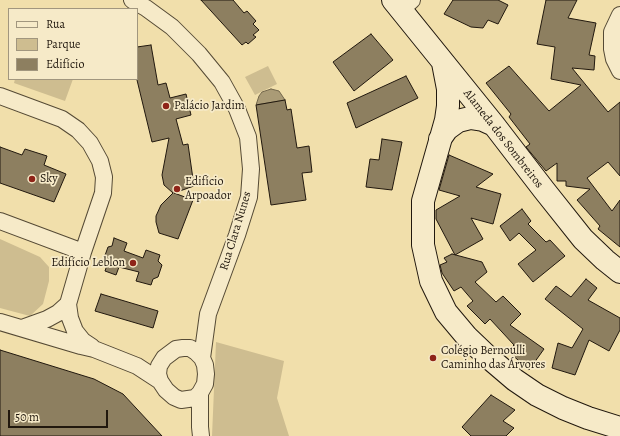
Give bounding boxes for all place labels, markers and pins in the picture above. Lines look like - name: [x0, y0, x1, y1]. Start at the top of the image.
- place label: Palácio Jardim: [174, 99, 245, 113]
- marker: Palácio Jardim: [161, 101, 171, 111]
- place label: Sky: [40, 172, 58, 186]
- marker: Sky: [27, 174, 37, 184]
- place label: Edifício Arpoador: [185, 175, 231, 203]
- marker: Edifício Arpoador: [172, 184, 182, 194]
- place label: Edifício Leblon: [51, 256, 125, 270]
- marker: Edifício Leblon: [128, 258, 138, 268]
- place label: Colégio Bernoulli Caminho das Árvores: [441, 344, 545, 372]
- marker: Colégio Bernoulli Caminho das Árvores: [428, 353, 438, 363]

